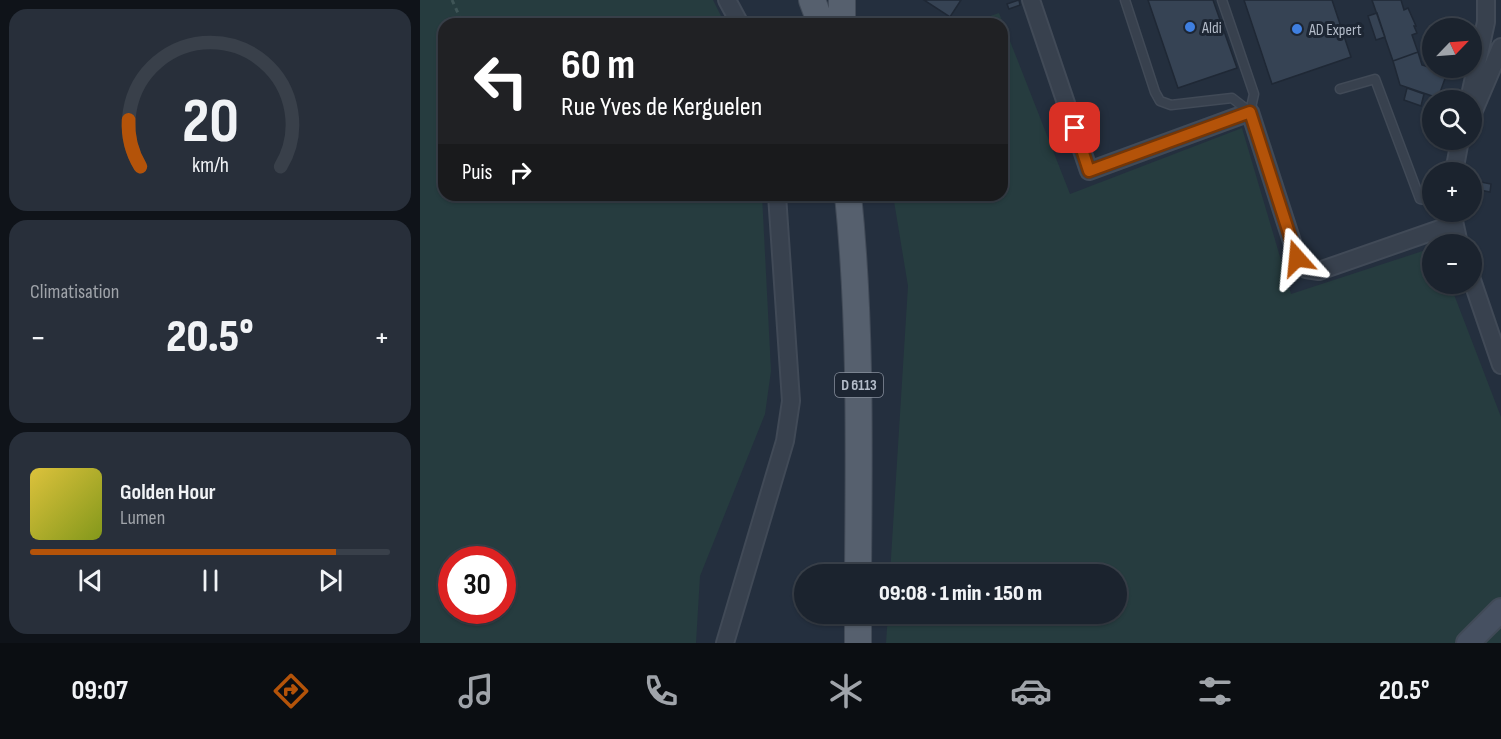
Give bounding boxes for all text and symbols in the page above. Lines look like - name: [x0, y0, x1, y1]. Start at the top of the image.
- north arrow: [1422, 18, 1482, 78]
- map controls: [1422, 18, 1482, 294]
- place label: Aldi: [1201, 19, 1222, 38]
- marker: Aldi: [1183, 20, 1197, 34]
- place label: AD Expert: [1308, 21, 1362, 40]
- marker: AD Expert: [1290, 22, 1304, 36]
- text: 60 m: [561, 40, 635, 91]
- icon: left: [462, 42, 540, 120]
- text: 20: [181, 85, 239, 160]
- button: search: [1422, 90, 1482, 150]
- text: Rue Yves de Kerguelen: [561, 91, 762, 123]
- pin: [1049, 102, 1100, 153]
- icon: arrive: [1058, 111, 1091, 144]
- text: km/h: [191, 154, 229, 179]
- icon: right: [504, 156, 537, 189]
- text: Puis: [462, 159, 492, 186]
- button: +: [1422, 162, 1482, 222]
- position arrow: [1265, 226, 1329, 290]
- button: −: [1422, 234, 1482, 294]
- text: Climatisation: [30, 280, 119, 304]
- text: 20.5°: [166, 310, 254, 365]
- text: −: [30, 318, 46, 358]
- text: +: [374, 318, 390, 358]
- road number: D 6113: [835, 373, 883, 397]
- text: Golden Hour: [120, 479, 216, 506]
- text: Lumen: [120, 506, 165, 530]
- speed limit sign: 30: [438, 546, 516, 624]
- icon: previous: [74, 564, 107, 597]
- icon: pause: [194, 564, 227, 597]
- icon: next: [314, 564, 347, 597]
- text: 09:08 · 1 min · 150 m: [879, 580, 1042, 607]
- icon: directions: [270, 670, 312, 712]
- icon: music: [455, 670, 497, 712]
- icon: phone: [640, 670, 682, 712]
- icon: climate: [825, 670, 867, 712]
- icon: car: [1010, 670, 1052, 712]
- icon: filters: [1194, 670, 1236, 712]
- text: 09:07: [71, 675, 128, 707]
- text: 20.5°: [1379, 675, 1430, 707]

